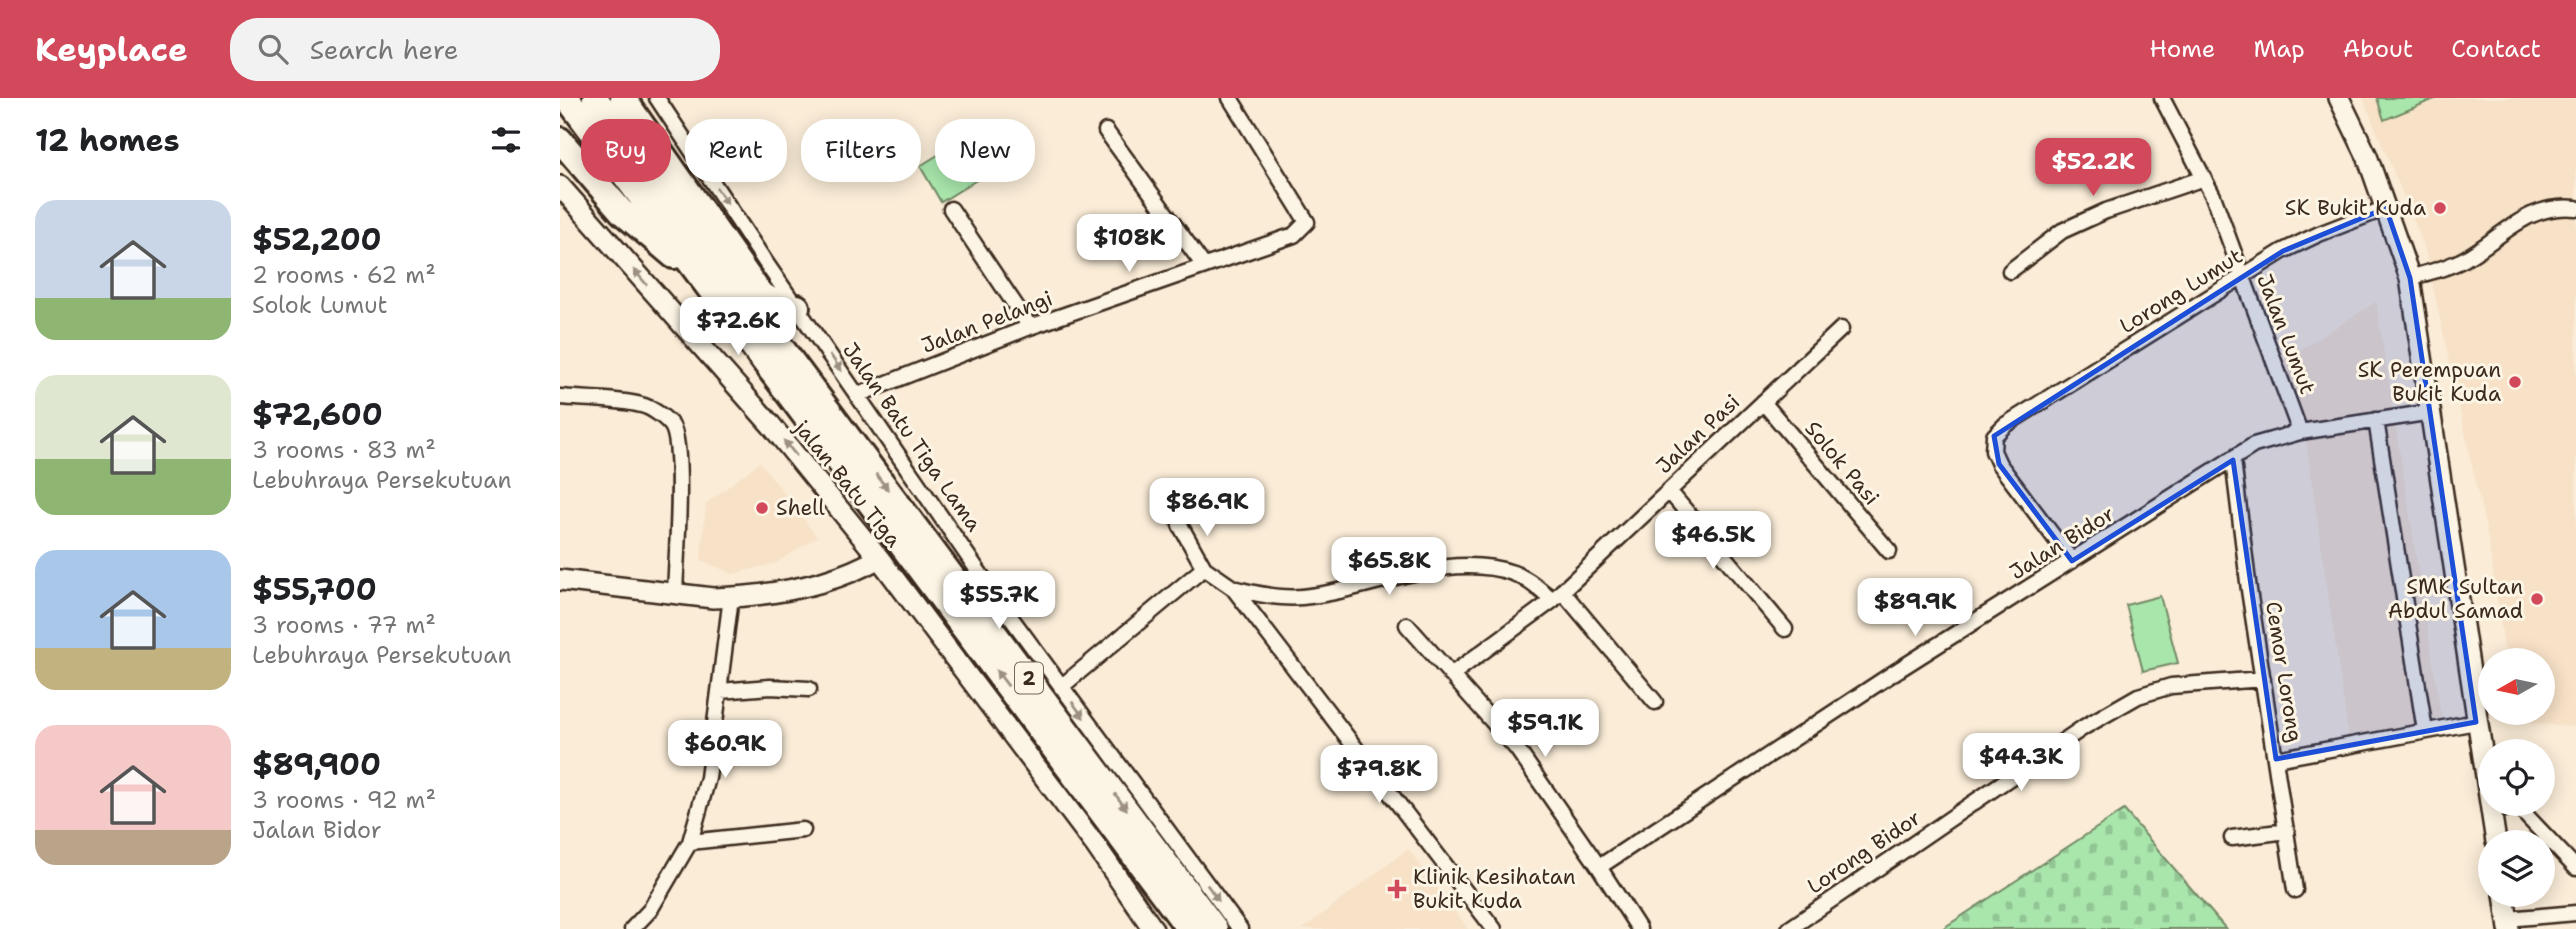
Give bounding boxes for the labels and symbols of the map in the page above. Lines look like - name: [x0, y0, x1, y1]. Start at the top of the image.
- pin: $52.2K: [2036, 139, 2150, 198]
- one-way arrow: [716, 187, 729, 206]
- place label: SK Bukit Kuda: [2285, 194, 2426, 222]
- marker: SK Bukit Kuda: [2432, 200, 2448, 216]
- pin: $108K: [1080, 214, 1178, 274]
- street label: Lorong Lumut: [2114, 242, 2248, 340]
- one-way arrow: [632, 268, 648, 286]
- street label: Jalan Lumut: [2250, 270, 2322, 398]
- street label: Jalan Pelangi: [917, 284, 1057, 360]
- pin: $72.6K: [681, 298, 795, 357]
- street label: Jalan Batu Tiga Lama: [836, 337, 988, 537]
- one-way arrow: [829, 353, 842, 373]
- place label: SK Perempuan Bukit Kuda: [2358, 356, 2501, 408]
- marker: SK Perempuan Bukit Kuda: [2507, 374, 2523, 390]
- street label: Jalan Pasi: [1650, 388, 1746, 480]
- street label: jalan Batu Tiga: [788, 414, 908, 553]
- street label: Solok Pasi: [1799, 415, 1885, 511]
- one-way arrow: [782, 440, 797, 458]
- one-way arrow: [875, 473, 889, 491]
- pin: $86.9K: [1150, 478, 1264, 538]
- place label: Shell: [776, 494, 825, 522]
- marker: Shell: [754, 500, 770, 516]
- street label: Jalan Bidor: [2004, 500, 2120, 586]
- pin: $46.5K: [1656, 512, 1770, 571]
- pin: $65.8K: [1332, 538, 1446, 597]
- pin: $55.7K: [942, 572, 1056, 631]
- place label: SMK Sultan Abdul Samad: [2388, 573, 2523, 625]
- pin: $89.9K: [1858, 578, 1972, 638]
- marker: SMK Sultan Abdul Samad: [2529, 591, 2545, 607]
- street label: Cemor Lorong: [2259, 600, 2309, 744]
- north arrow: [2478, 648, 2555, 724]
- road number: 2: [1015, 663, 1043, 694]
- one-way arrow: [995, 669, 1009, 687]
- pin: $59.1K: [1488, 700, 1602, 759]
- one-way arrow: [1071, 701, 1085, 719]
- pin: $60.9K: [668, 720, 782, 780]
- pin: $44.3K: [1964, 734, 2078, 793]
- pin: $79.8K: [1322, 746, 1436, 805]
- one-way arrow: [1113, 793, 1127, 811]
- street label: Lorong Bidor: [1802, 804, 1926, 900]
- place label: Klinik Kesihatan Bukit Kuda: [1413, 863, 1576, 915]
- marker: Klinik Kesihatan Bukit Kuda: [1387, 879, 1407, 899]
- one-way arrow: [1206, 884, 1220, 902]

